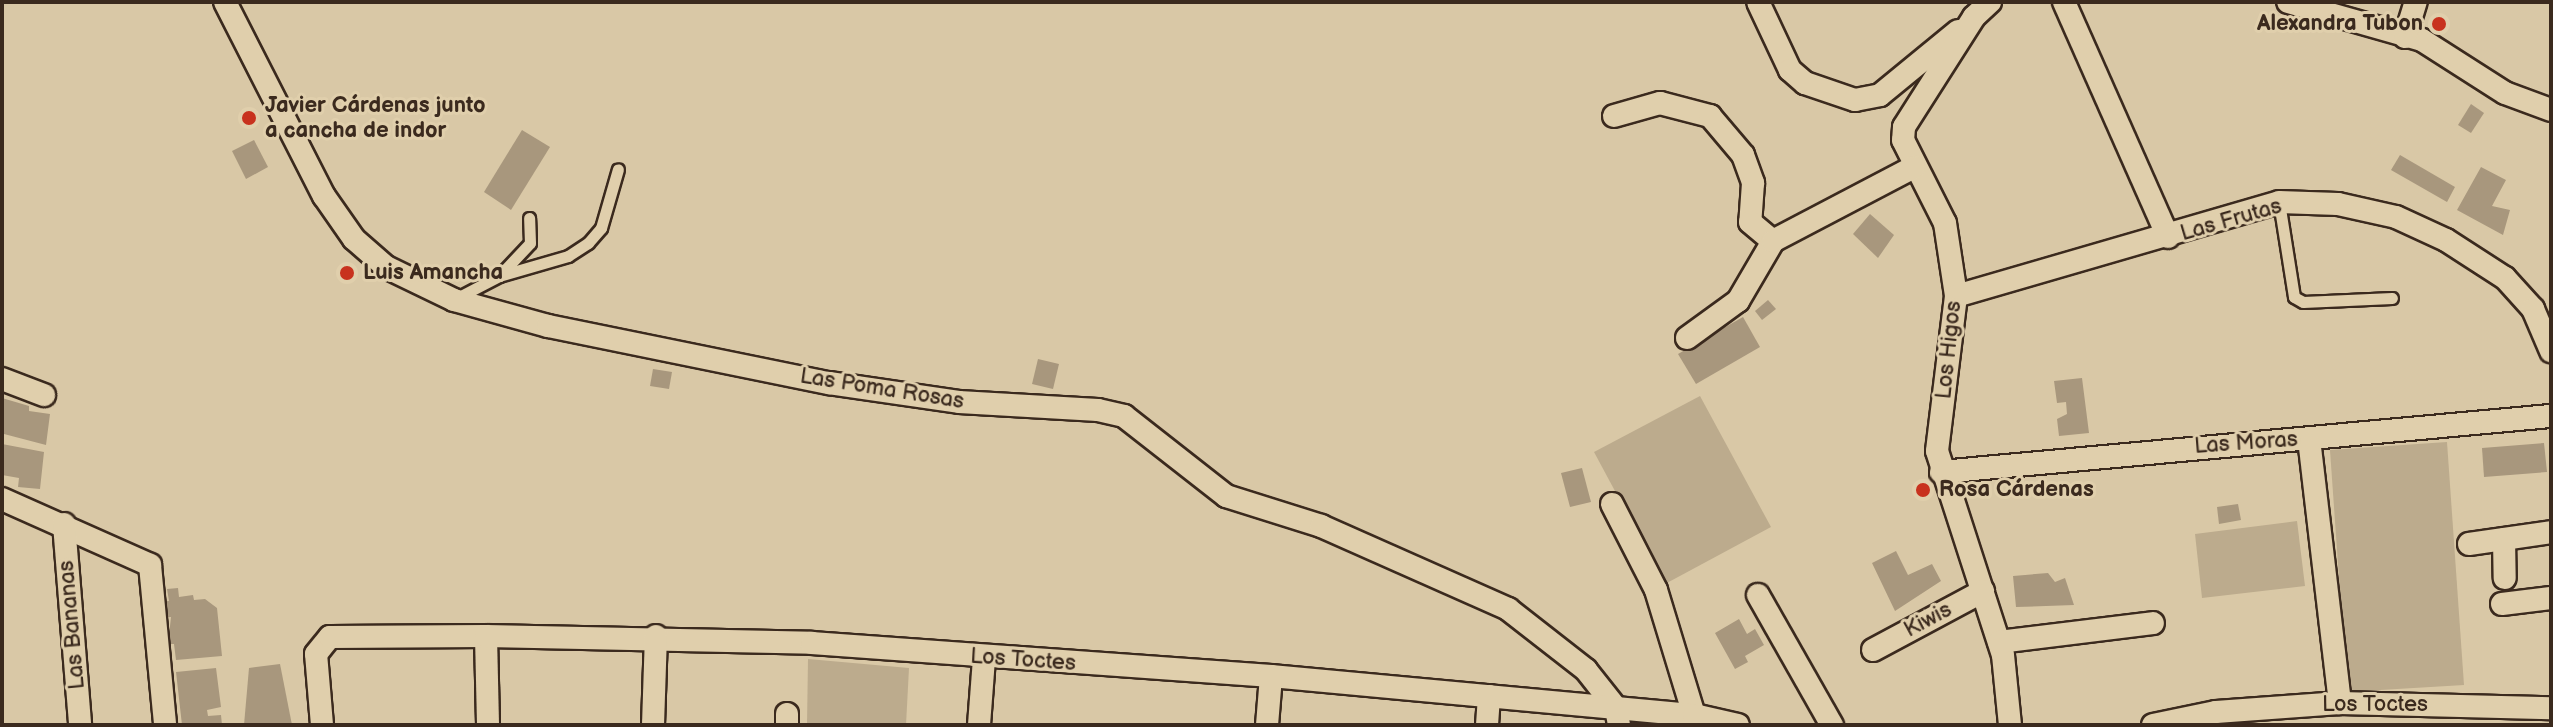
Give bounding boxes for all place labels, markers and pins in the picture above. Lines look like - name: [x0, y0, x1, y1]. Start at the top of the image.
- place label: Alexandra Tubon: [2257, 11, 2423, 37]
- marker: Alexandra Tubon: [2430, 15, 2448, 33]
- place label: Javier Cárdenas junto a cancha de indor: [265, 92, 486, 144]
- marker: Javier Cárdenas junto a cancha de indor: [240, 109, 258, 127]
- place label: Luis Amancha: [363, 260, 503, 286]
- marker: Luis Amancha: [338, 264, 356, 282]
- place label: Rosa Cárdenas: [1939, 477, 2094, 503]
- marker: Rosa Cárdenas: [1914, 481, 1932, 499]

